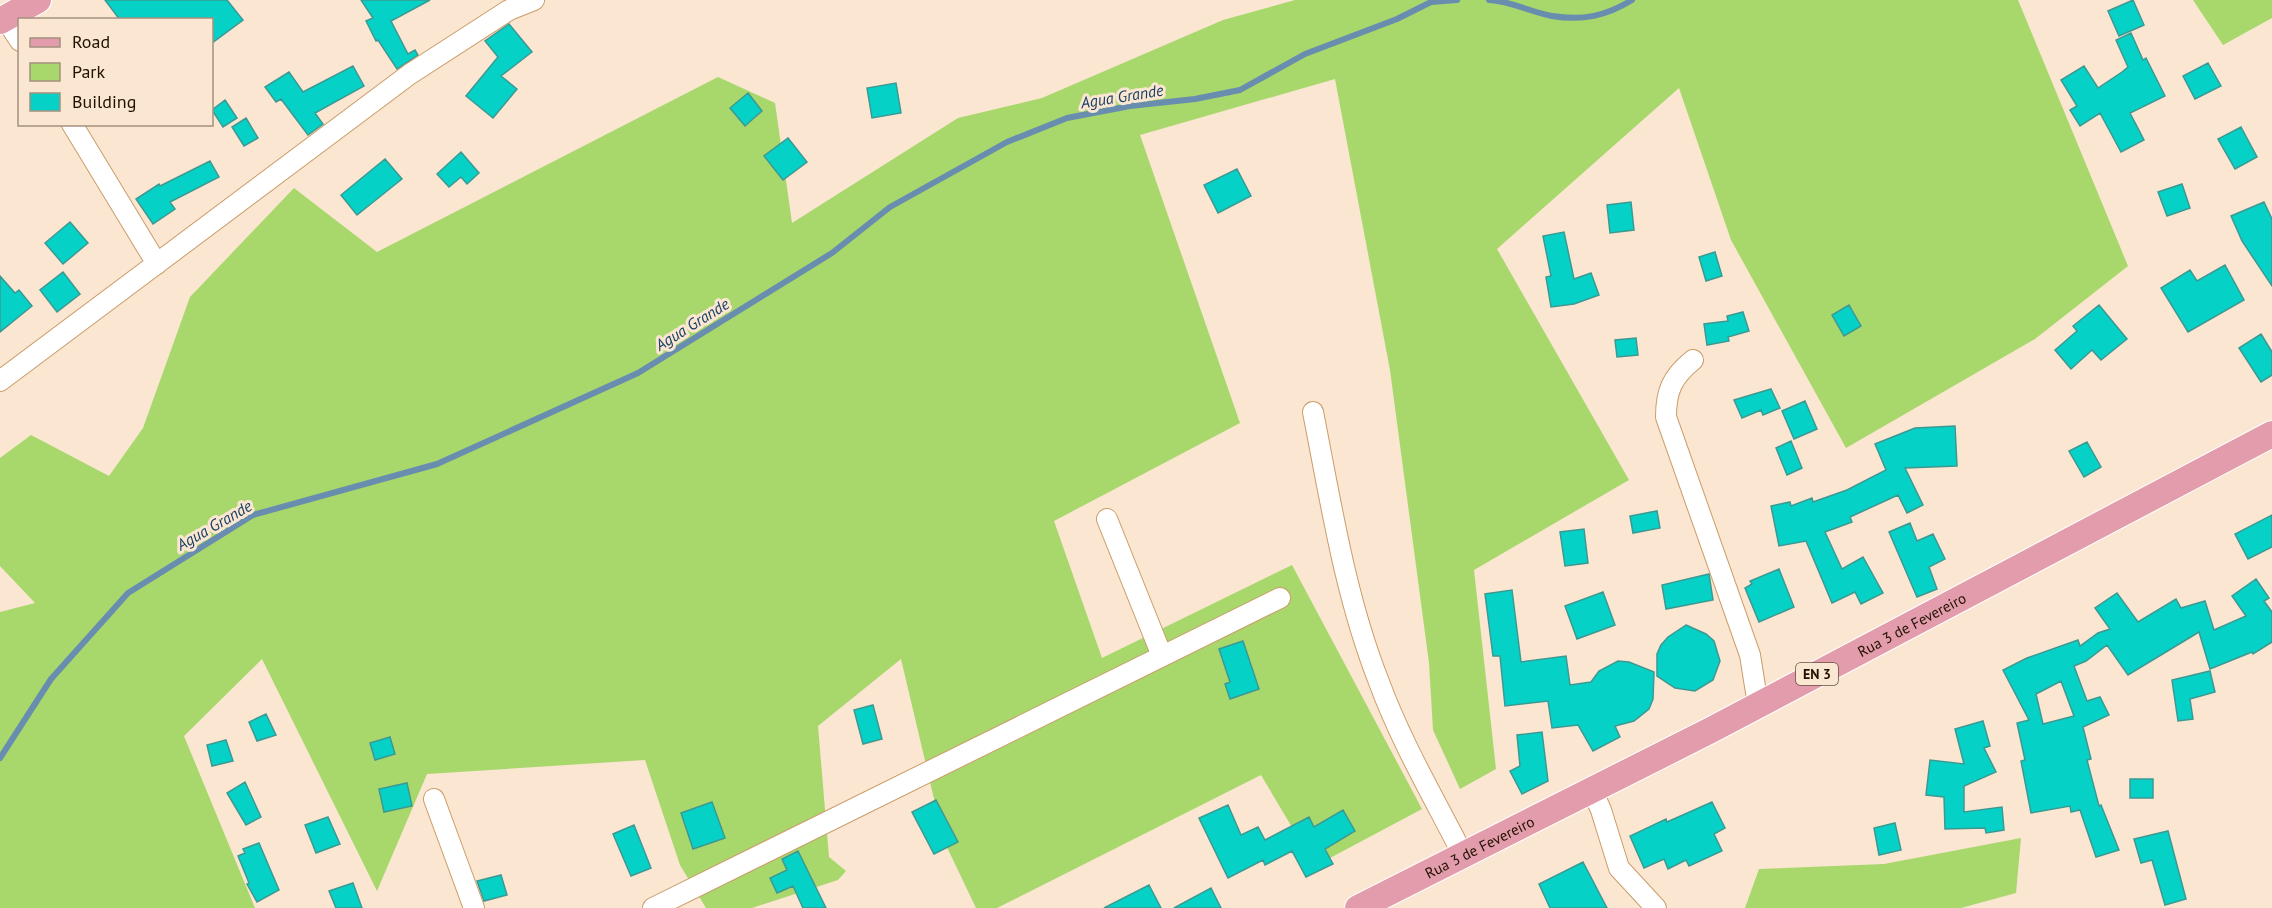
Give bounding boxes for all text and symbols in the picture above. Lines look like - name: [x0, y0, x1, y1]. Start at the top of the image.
- legend: [18, 18, 213, 126]
- text: Road: [72, 30, 110, 53]
- text: Park: [72, 60, 105, 83]
- water label: Agua Grande: [1078, 80, 1165, 113]
- text: Building: [72, 90, 136, 113]
- water label: Agua Grande: [650, 293, 733, 355]
- water label: Agua Grande: [172, 495, 256, 555]
- street label: Rua 3 de Fevereiro: [1854, 588, 1969, 661]
- road number: EN 3: [1796, 663, 1838, 685]
- street label: Rua 3 de Fevereiro: [1422, 811, 1537, 882]

